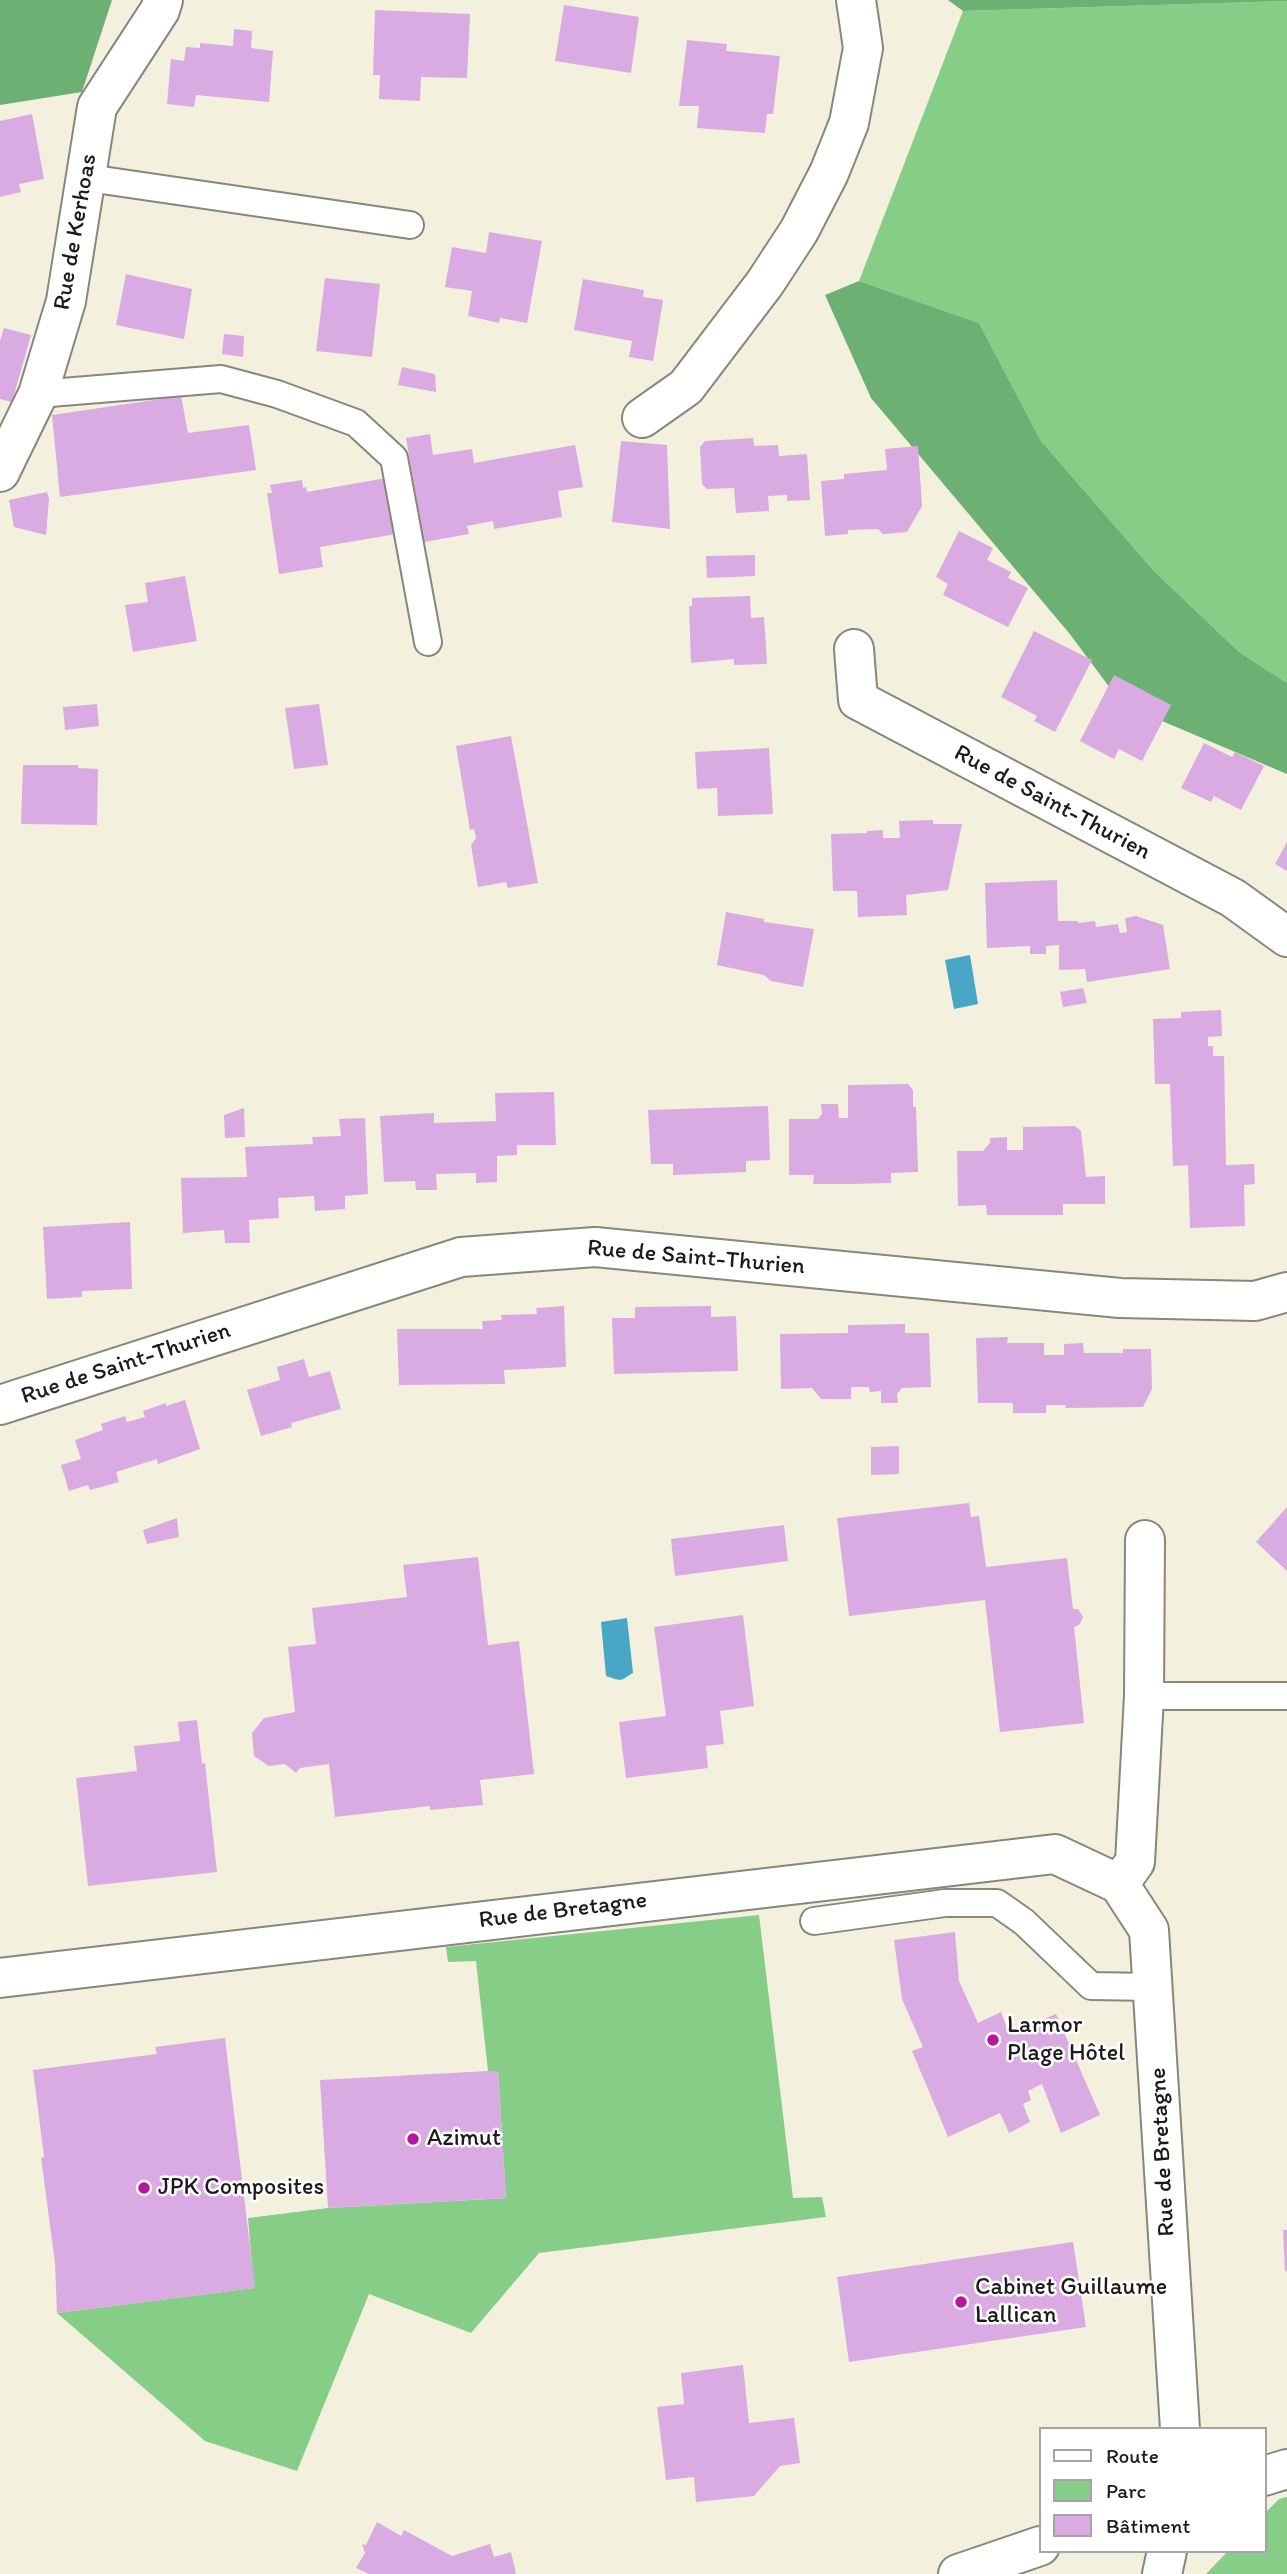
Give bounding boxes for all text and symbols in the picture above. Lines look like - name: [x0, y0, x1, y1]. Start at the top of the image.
- street label: Rue de Kerhoas: [48, 151, 104, 313]
- street label: Rue de Saint-Thurien: [949, 739, 1155, 867]
- street label: Rue de Saint-Thurien: [586, 1234, 806, 1282]
- street label: Rue de Saint-Thurien: [18, 1317, 234, 1411]
- street label: Rue de Bretagne: [477, 1886, 649, 1936]
- place label: Larmor Plage Hôtel: [1007, 2012, 1125, 2068]
- marker: Larmor Plage Hôtel: [985, 2032, 1001, 2048]
- street label: Rue de Bretagne: [1144, 2067, 1182, 2237]
- place label: Azimut: [427, 2125, 501, 2153]
- marker: Azimut: [405, 2131, 421, 2147]
- place label: JPK Composites: [158, 2174, 324, 2202]
- marker: JPK Composites: [136, 2180, 152, 2196]
- place label: Cabinet Guillaume Lallican: [975, 2274, 1167, 2330]
- marker: Cabinet Guillaume Lallican: [953, 2294, 969, 2310]
- legend: [1038, 2427, 1266, 2553]
- text: Route: [1106, 2443, 1159, 2468]
- text: Parc: [1106, 2478, 1146, 2503]
- text: Bâtiment: [1106, 2513, 1190, 2538]

